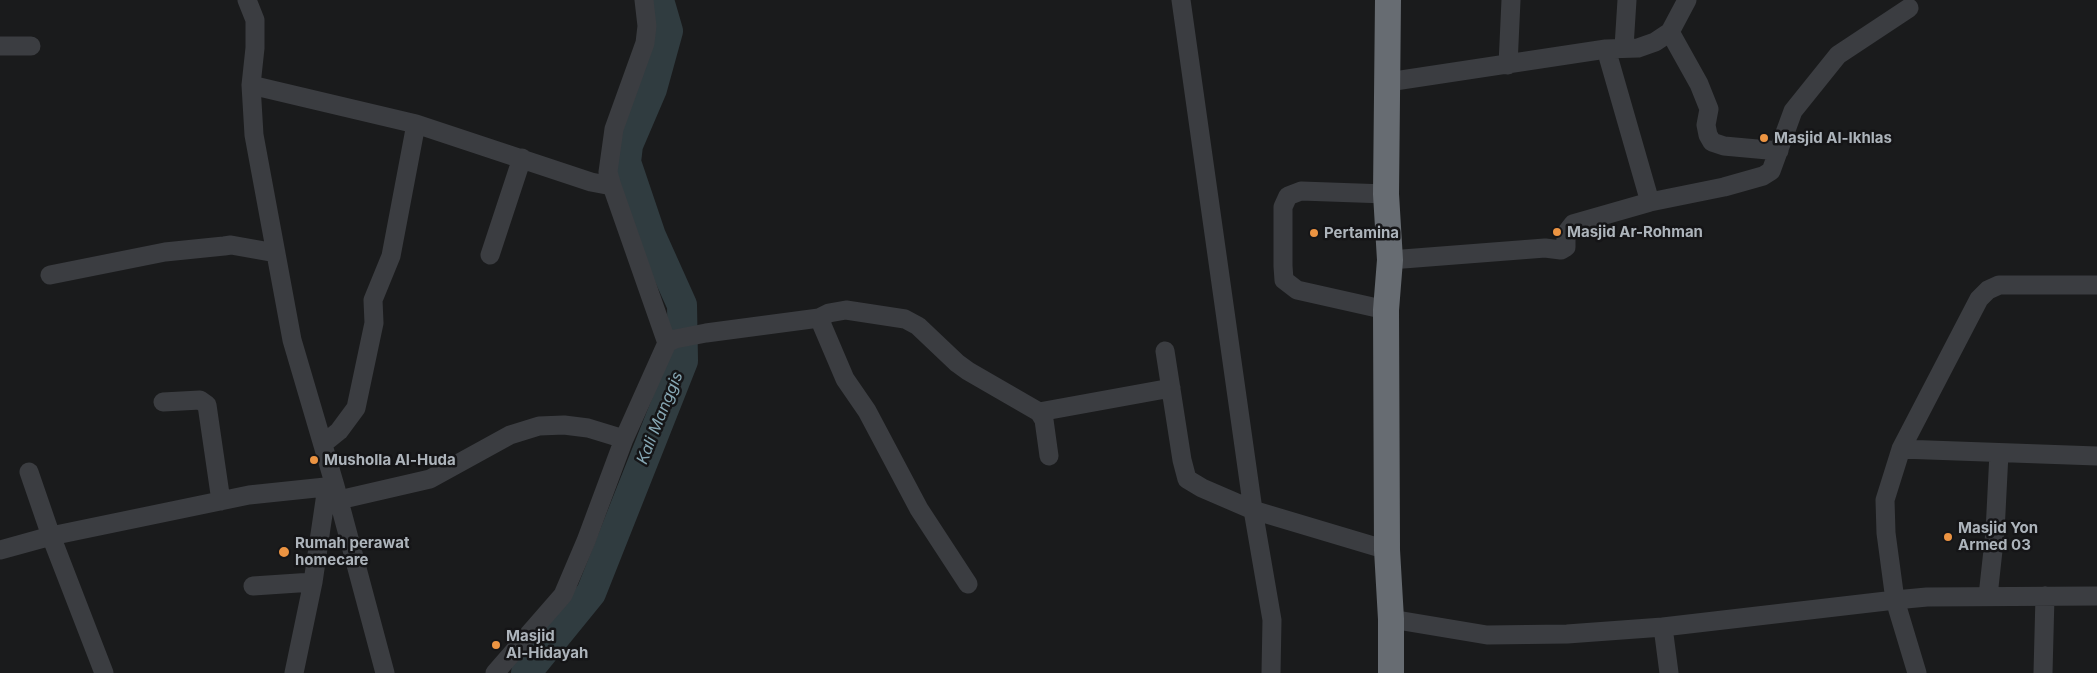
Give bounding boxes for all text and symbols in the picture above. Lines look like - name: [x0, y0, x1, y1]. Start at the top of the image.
- place label: Masjid Al-Ikhlas: [1774, 129, 1892, 147]
- marker: Masjid Al-Ikhlas: [1758, 132, 1770, 144]
- place label: Masjid Ar-Rohman: [1567, 223, 1703, 241]
- place label: Pertamina: [1324, 224, 1399, 242]
- marker: Masjid Ar-Rohman: [1551, 226, 1563, 238]
- marker: Pertamina: [1308, 227, 1320, 239]
- water label: Kali Manggis: [633, 369, 687, 467]
- place label: Musholla Al-Huda: [324, 451, 456, 469]
- marker: Musholla Al-Huda: [308, 454, 320, 466]
- place label: Masjid Yon Armed 03: [1958, 519, 2038, 554]
- marker: Masjid Yon Armed 03: [1942, 531, 1954, 543]
- place label: Rumah perawat homecare: [295, 534, 409, 569]
- marker: Rumah perawat homecare: [277, 545, 291, 559]
- place label: Masjid Al-Hidayah: [506, 627, 588, 662]
- marker: Masjid Al-Hidayah: [490, 639, 502, 651]

